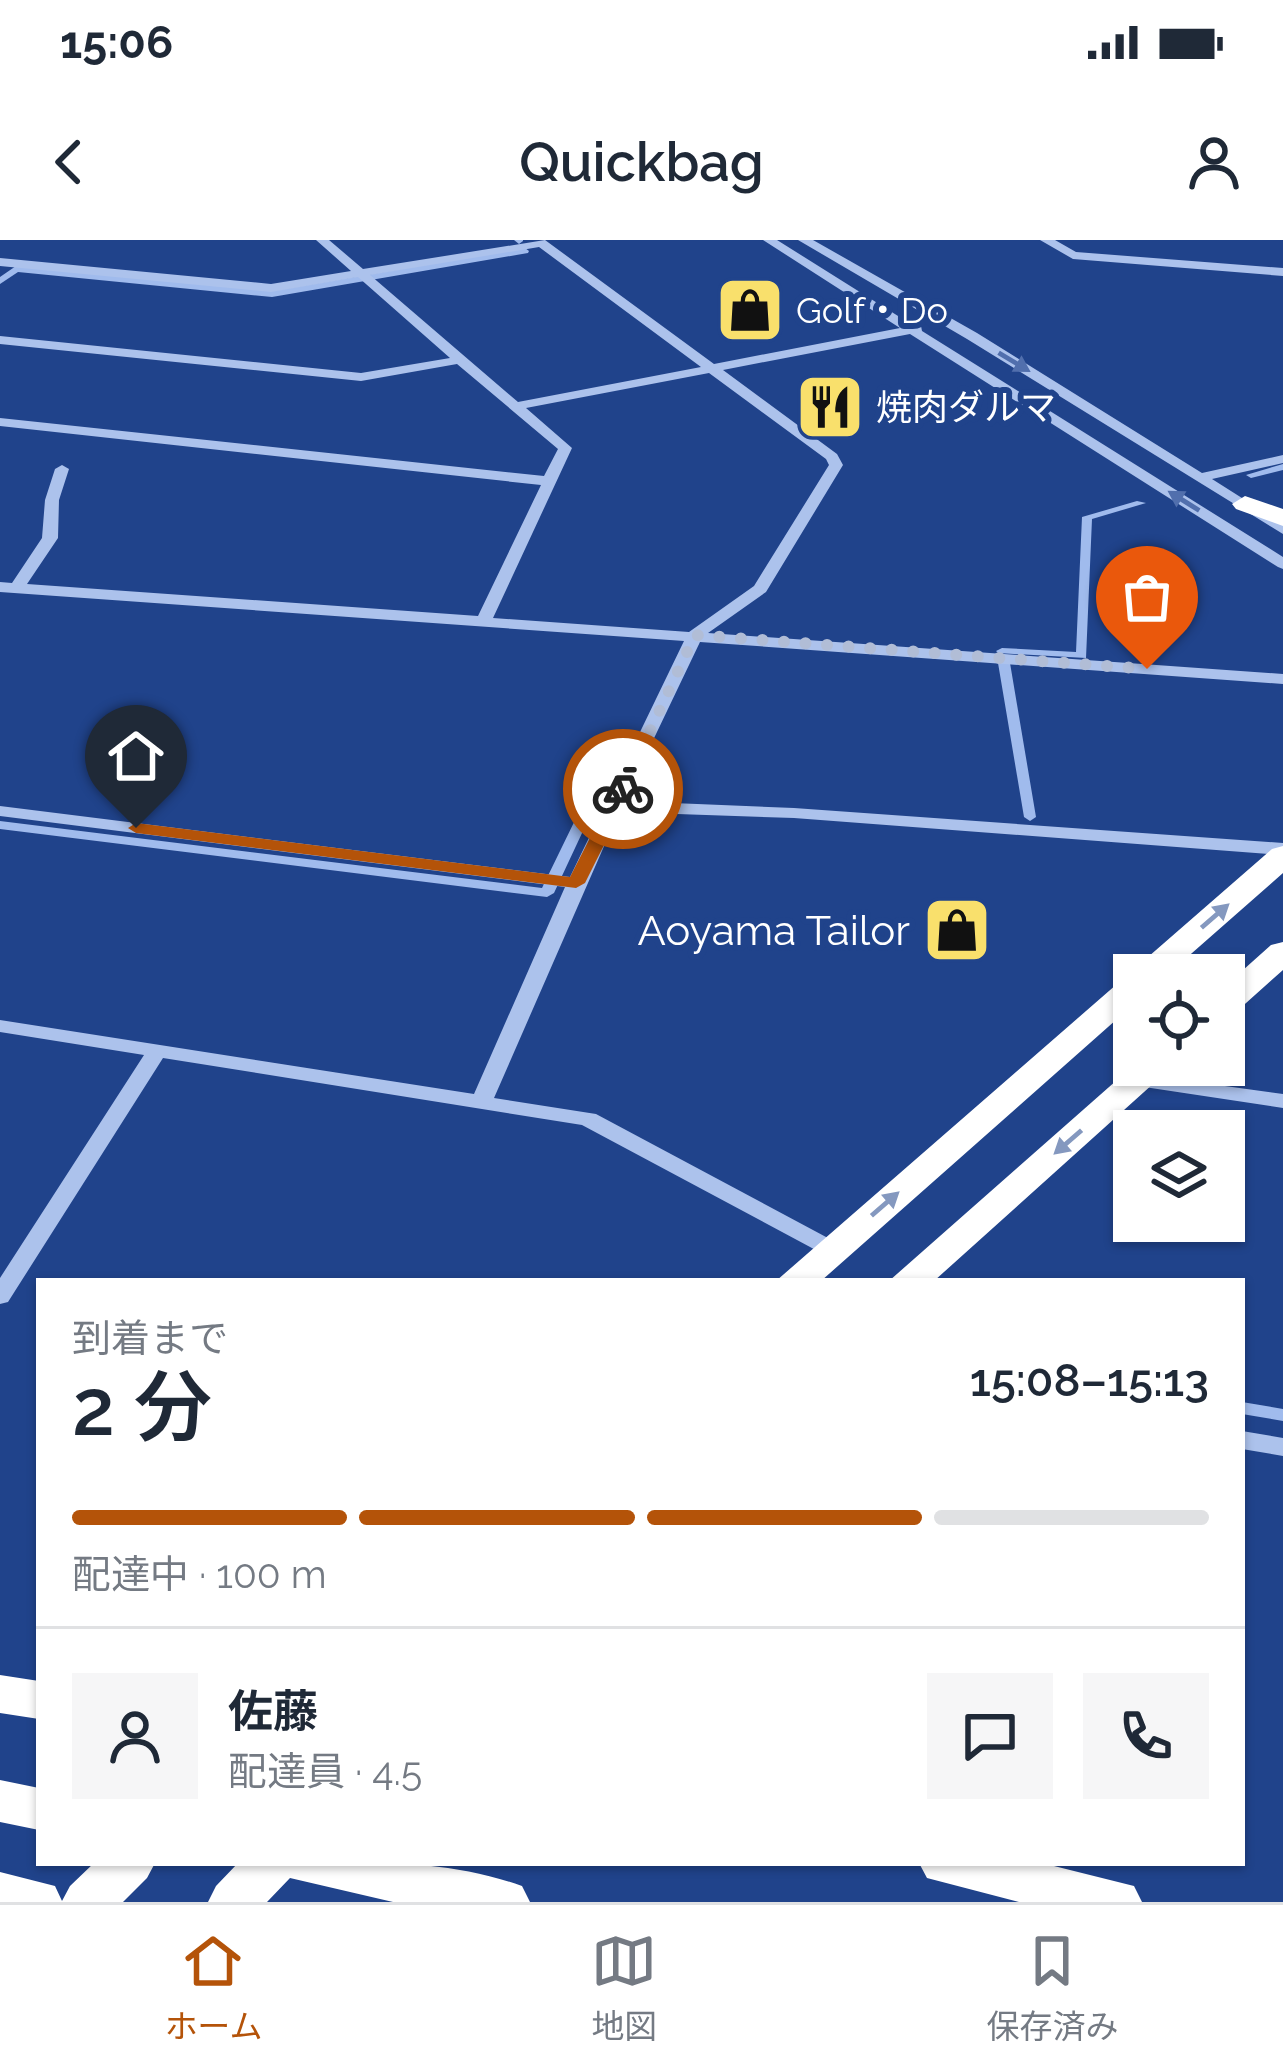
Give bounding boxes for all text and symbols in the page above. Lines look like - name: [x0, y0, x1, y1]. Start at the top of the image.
- text: 15:06: [60, 16, 173, 69]
- icon: back: [36, 129, 102, 195]
- icon: person: [1181, 129, 1247, 195]
- text: Quickbag: [519, 130, 764, 194]
- shop icon: Golf・Do: [715, 275, 785, 345]
- place label: Golf・Do: [796, 289, 948, 331]
- one-way arrow: [997, 351, 1031, 372]
- restaurant icon: 焼肉ダルマ: [795, 372, 865, 442]
- place label: 焼肉ダルマ: [876, 386, 1056, 428]
- one-way arrow: [1168, 491, 1200, 513]
- pin: [1096, 546, 1198, 669]
- icon: bag: [1114, 564, 1180, 630]
- pin: [85, 705, 187, 828]
- icon: home: [103, 723, 169, 789]
- courier: [563, 729, 683, 849]
- icon: bike: [590, 756, 656, 822]
- shop icon: Aoyama Tailor: [922, 895, 992, 965]
- one-way arrow: [1200, 903, 1230, 929]
- place label: Aoyama Tailor: [638, 906, 910, 955]
- map controls: [1113, 954, 1245, 1242]
- button: locate: [1113, 954, 1245, 1086]
- button: layers: [1113, 1110, 1245, 1242]
- one-way arrow: [1053, 1128, 1082, 1155]
- one-way arrow: [870, 1192, 900, 1218]
- text: 到着まで: [72, 1315, 228, 1361]
- text: 15:08–15:13: [970, 1354, 1209, 1407]
- text: 2 分: [72, 1362, 212, 1453]
- text: 配達中 · 100 m: [72, 1551, 326, 1597]
- button: person: [72, 1673, 198, 1799]
- button: chat: [927, 1673, 1053, 1799]
- button: phone: [1083, 1673, 1209, 1799]
- text: 佐藤: [228, 1685, 318, 1738]
- text: 配達員 · 4.5: [228, 1748, 422, 1794]
- tab: ホーム: [164, 1928, 263, 2048]
- tab: 地図: [591, 1928, 657, 2048]
- tab: 保存済み: [986, 1928, 1118, 2048]

